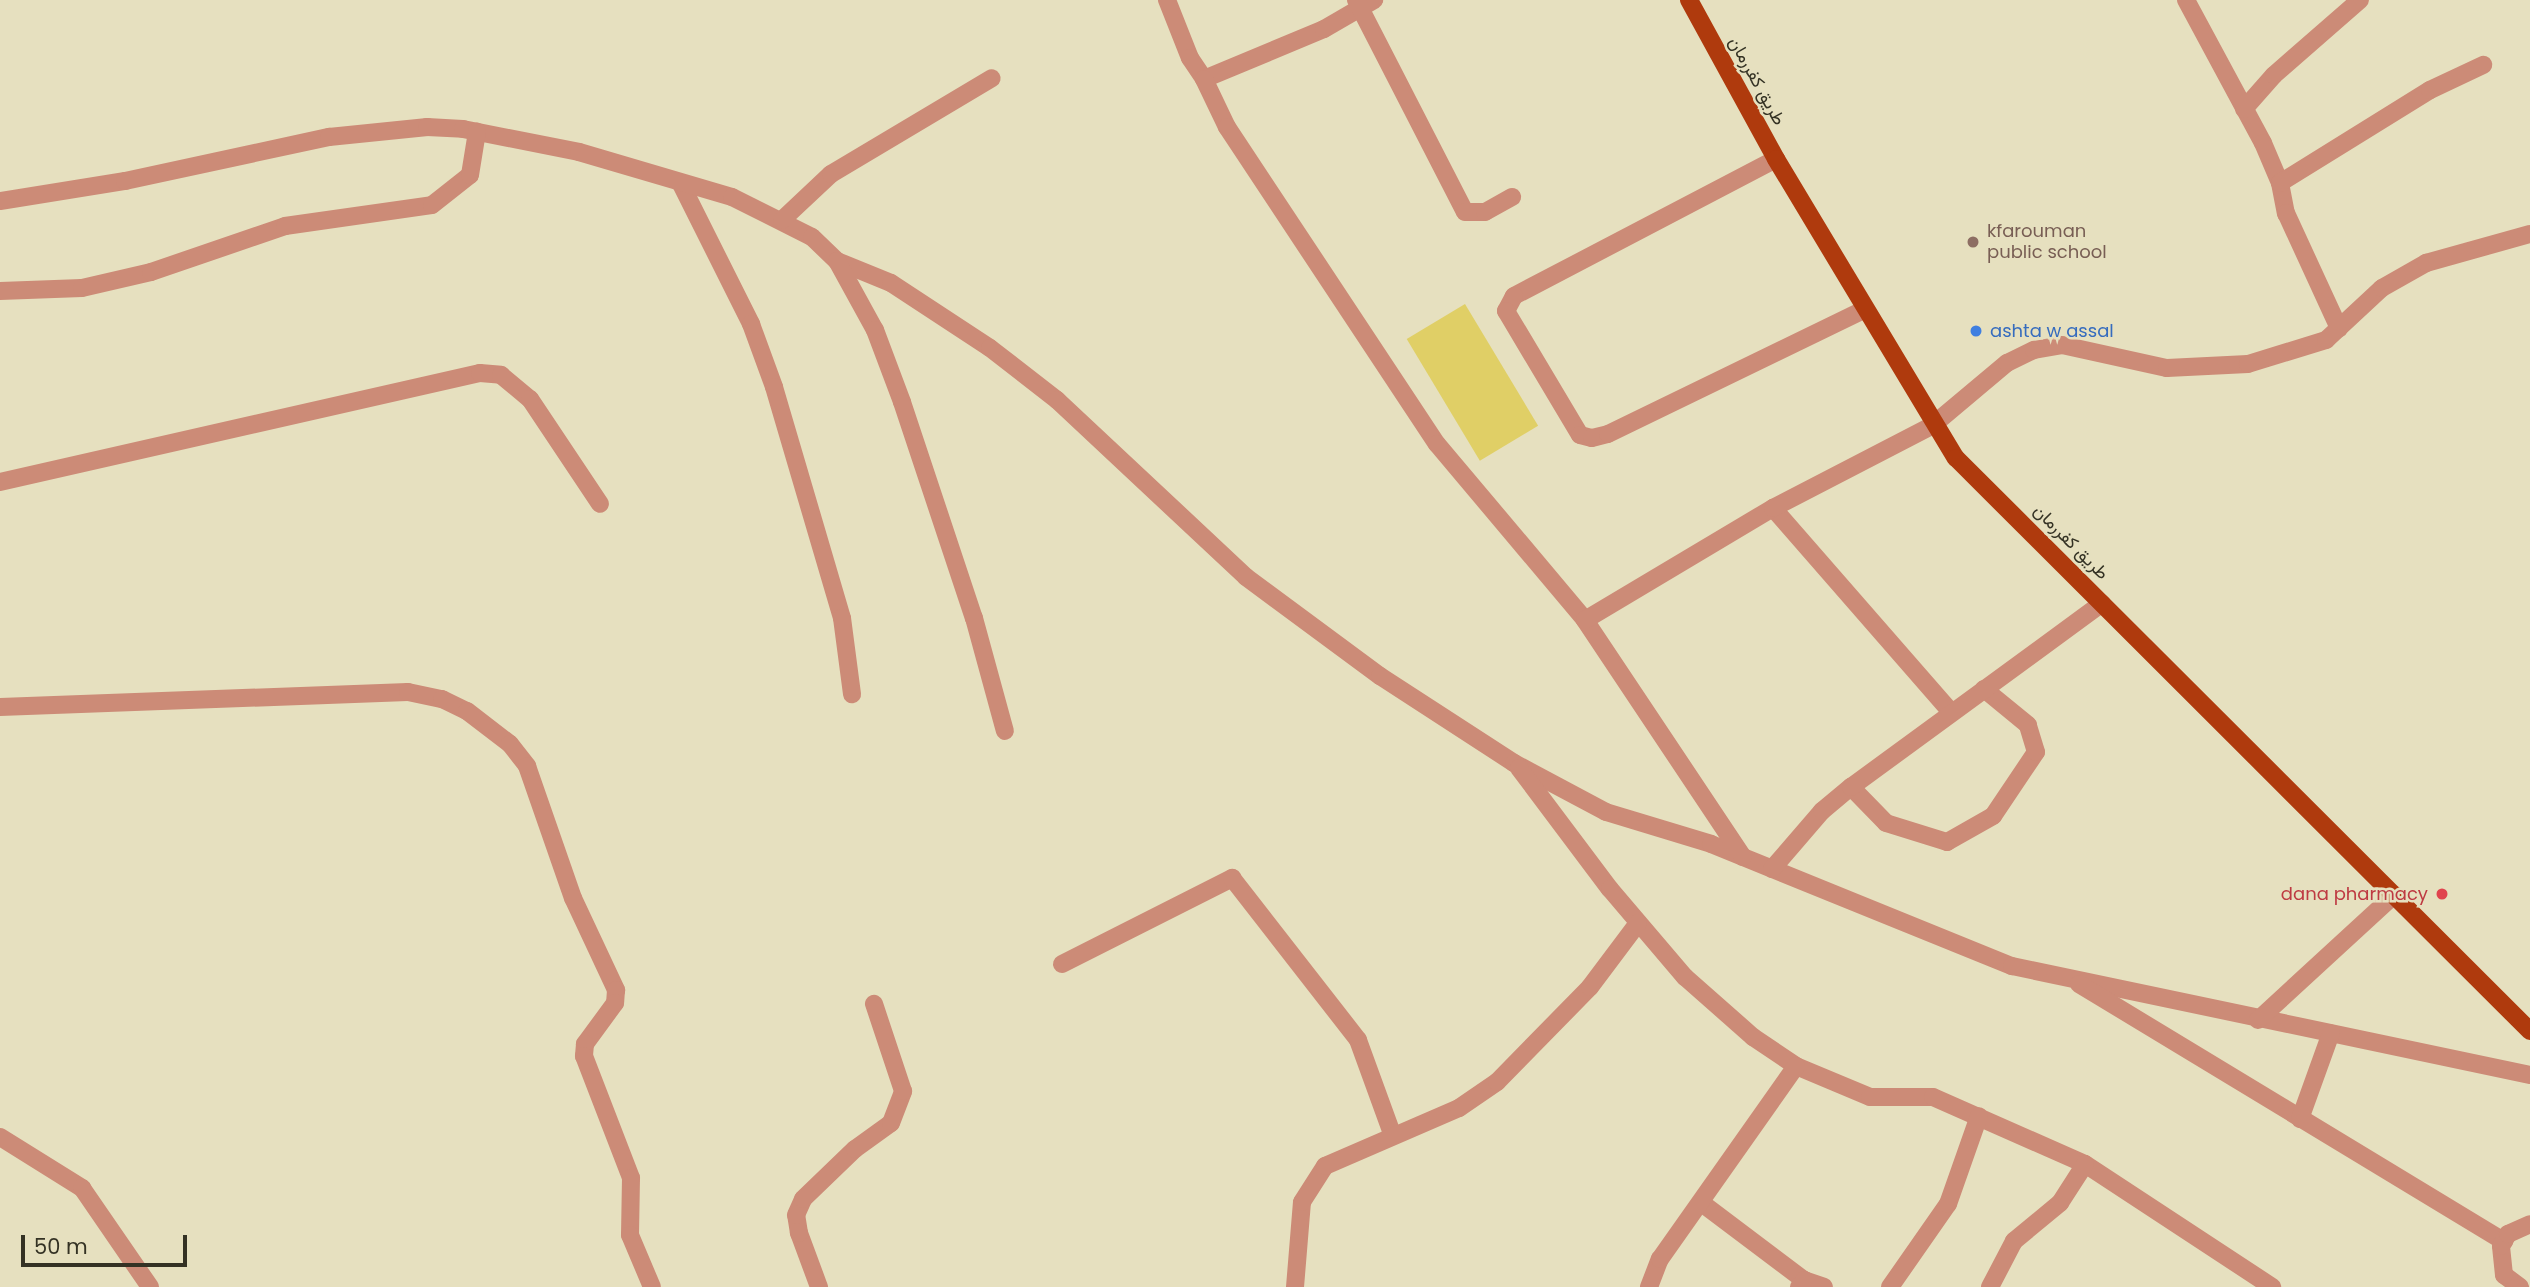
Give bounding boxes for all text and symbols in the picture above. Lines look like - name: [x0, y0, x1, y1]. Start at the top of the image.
- street label: طريق كفررمان: [1724, 33, 1790, 129]
- place label: kfarouman public school: [1987, 221, 2107, 264]
- marker: kfarouman public school: [1965, 234, 1981, 250]
- place label: ashta w assal: [1990, 320, 2114, 342]
- marker: ashta w assal: [1968, 323, 1984, 339]
- street label: طريق كفررمان: [2029, 500, 2113, 584]
- place label: dana pharmacy: [2281, 883, 2428, 905]
- marker: dana pharmacy: [2434, 886, 2450, 902]
- scale bar: [24, 1220, 191, 1264]
- text: 50 m: [34, 1232, 88, 1261]

